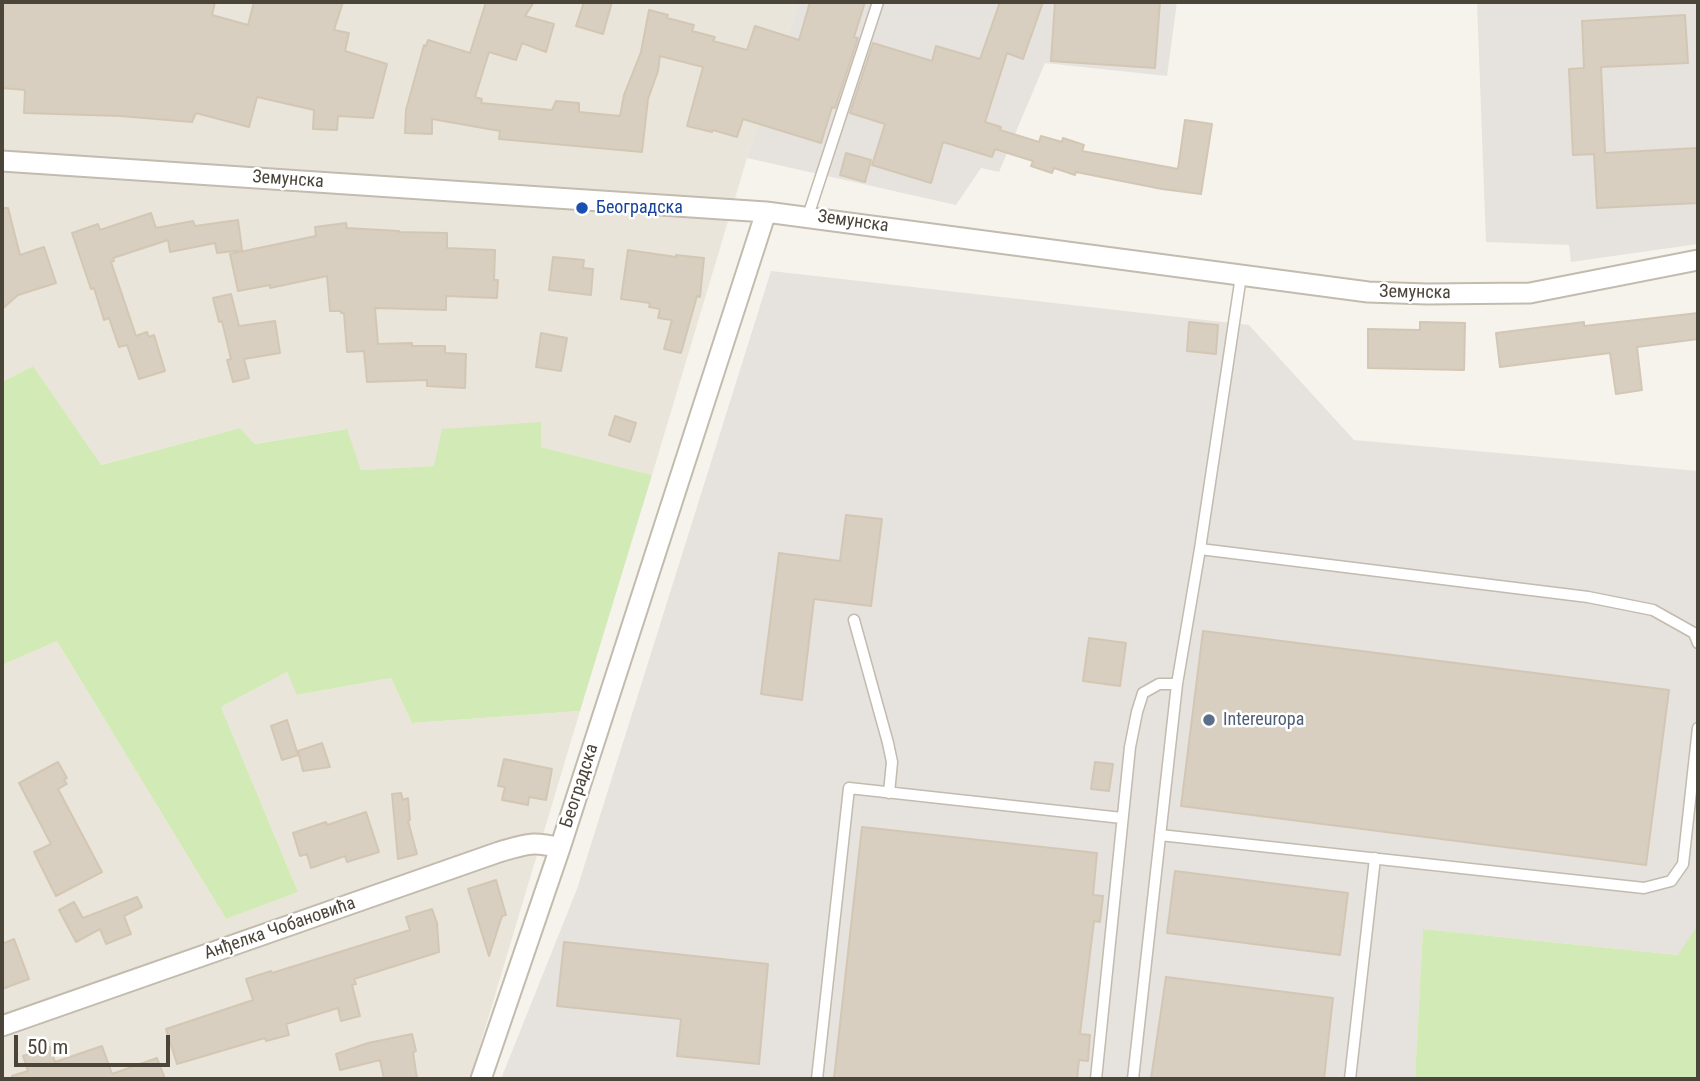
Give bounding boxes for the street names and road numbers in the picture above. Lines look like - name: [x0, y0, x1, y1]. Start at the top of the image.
- street label: Земунска: [252, 167, 324, 193]
- street label: Земунска: [816, 206, 890, 238]
- street label: Земунска: [1379, 282, 1451, 304]
- street label: Београдска: [556, 741, 604, 831]
- street label: Анђелка Чобановића: [202, 893, 358, 965]

